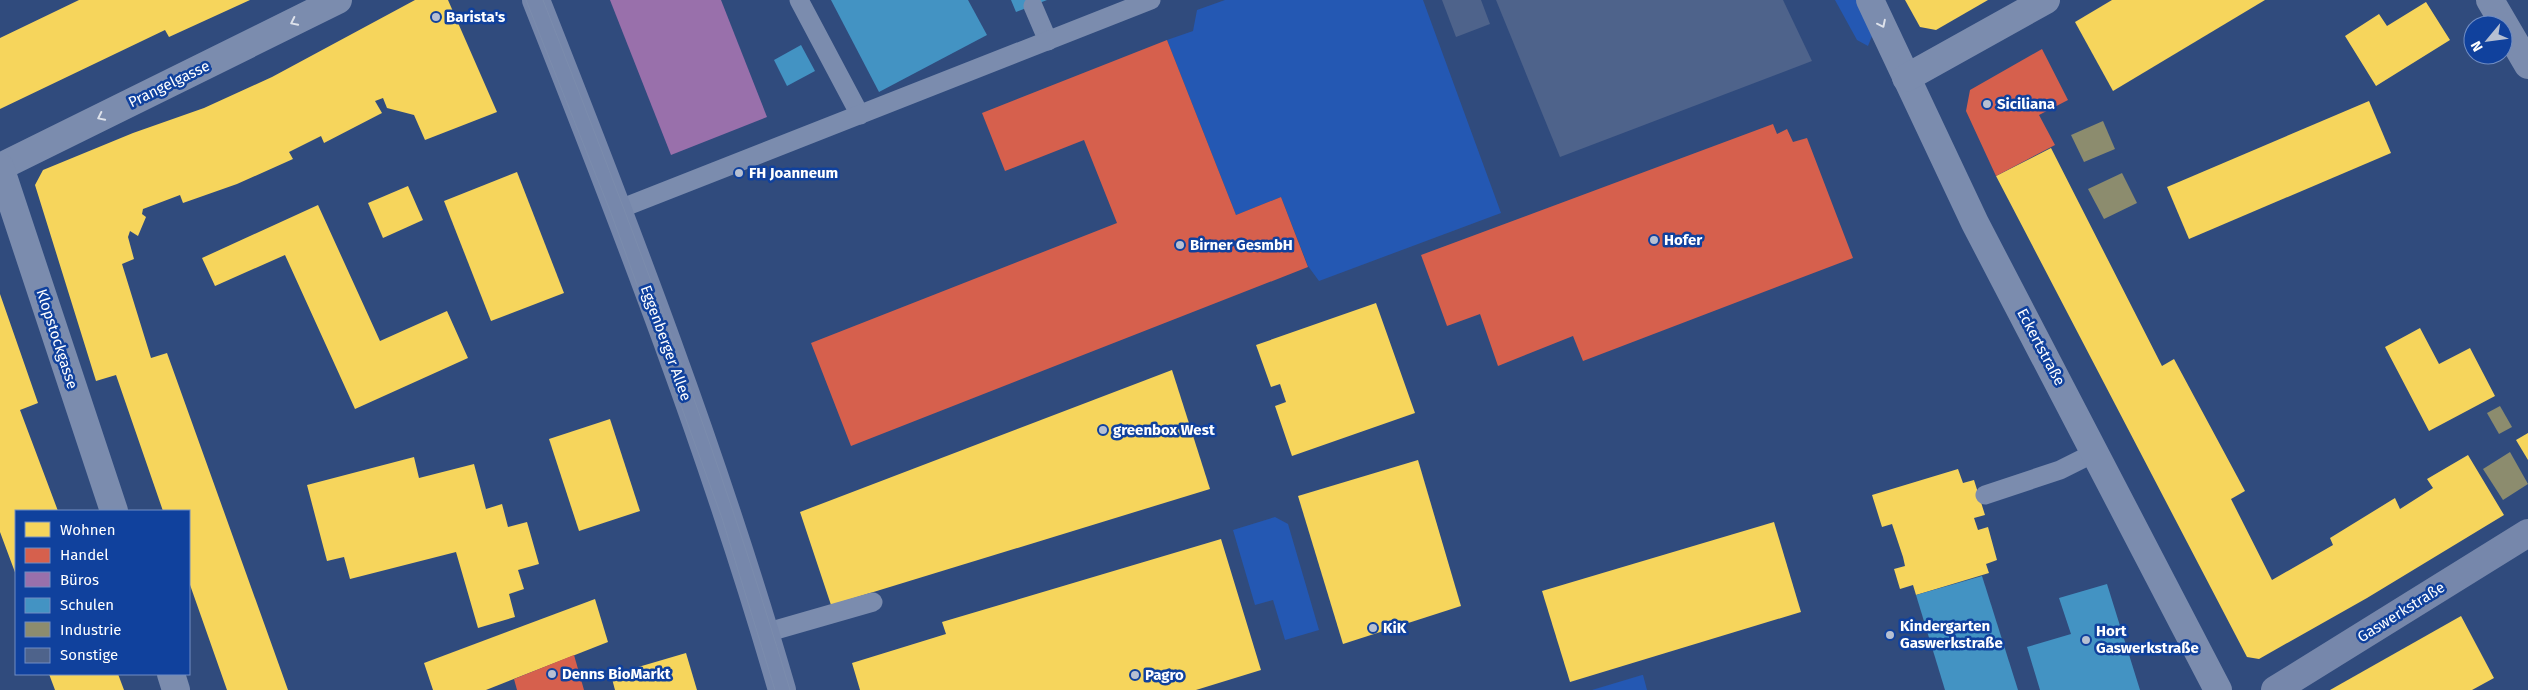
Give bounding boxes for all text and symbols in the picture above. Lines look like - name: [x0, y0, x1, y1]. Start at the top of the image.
- place label: Barista's: [446, 8, 505, 26]
- marker: Barista's: [430, 11, 442, 23]
- north arrow: [2463, 15, 2513, 65]
- one-way arrow: [290, 16, 299, 26]
- one-way arrow: [1876, 19, 1886, 28]
- text: N: [2467, 38, 2487, 54]
- street label: Prangelgasse: [125, 57, 213, 111]
- place label: Siciliana: [1997, 95, 2055, 113]
- marker: Siciliana: [1981, 98, 1993, 110]
- one-way arrow: [97, 111, 106, 121]
- place label: FH Joanneum: [749, 164, 838, 182]
- marker: FH Joanneum: [733, 167, 745, 179]
- place label: Hofer: [1664, 231, 1703, 249]
- marker: Hofer: [1648, 234, 1660, 246]
- place label: Birner GesmbH: [1190, 236, 1293, 254]
- marker: Birner GesmbH: [1174, 239, 1186, 251]
- street label: Eggenberger Allee: [637, 283, 695, 403]
- street label: Klopstockgasse: [32, 287, 82, 391]
- street label: Eckertstraße: [2013, 305, 2069, 389]
- place label: greenbox West: [1113, 421, 1215, 439]
- marker: greenbox West: [1097, 424, 1109, 436]
- legend: [15, 510, 190, 675]
- text: Wohnen: [60, 521, 116, 539]
- text: Handel: [60, 546, 109, 564]
- text: Büros: [60, 571, 99, 589]
- street label: Gaswerkstraße: [2354, 578, 2448, 646]
- text: Schulen: [60, 596, 114, 614]
- place label: Kindergarten Gaswerkstraße: [1900, 617, 2003, 652]
- place label: KiK: [1383, 619, 1407, 637]
- text: Industrie: [60, 621, 122, 639]
- marker: KiK: [1367, 622, 1379, 634]
- place label: Hort Gaswerkstraße: [2096, 622, 2199, 657]
- marker: Kindergarten Gaswerkstraße: [1884, 629, 1896, 641]
- marker: Hort Gaswerkstraße: [2080, 634, 2092, 646]
- text: Sonstige: [60, 646, 118, 664]
- place label: Denns BioMarkt: [562, 665, 671, 683]
- place label: Pagro: [1145, 666, 1184, 684]
- marker: Denns BioMarkt: [546, 668, 558, 680]
- marker: Pagro: [1129, 669, 1141, 681]

